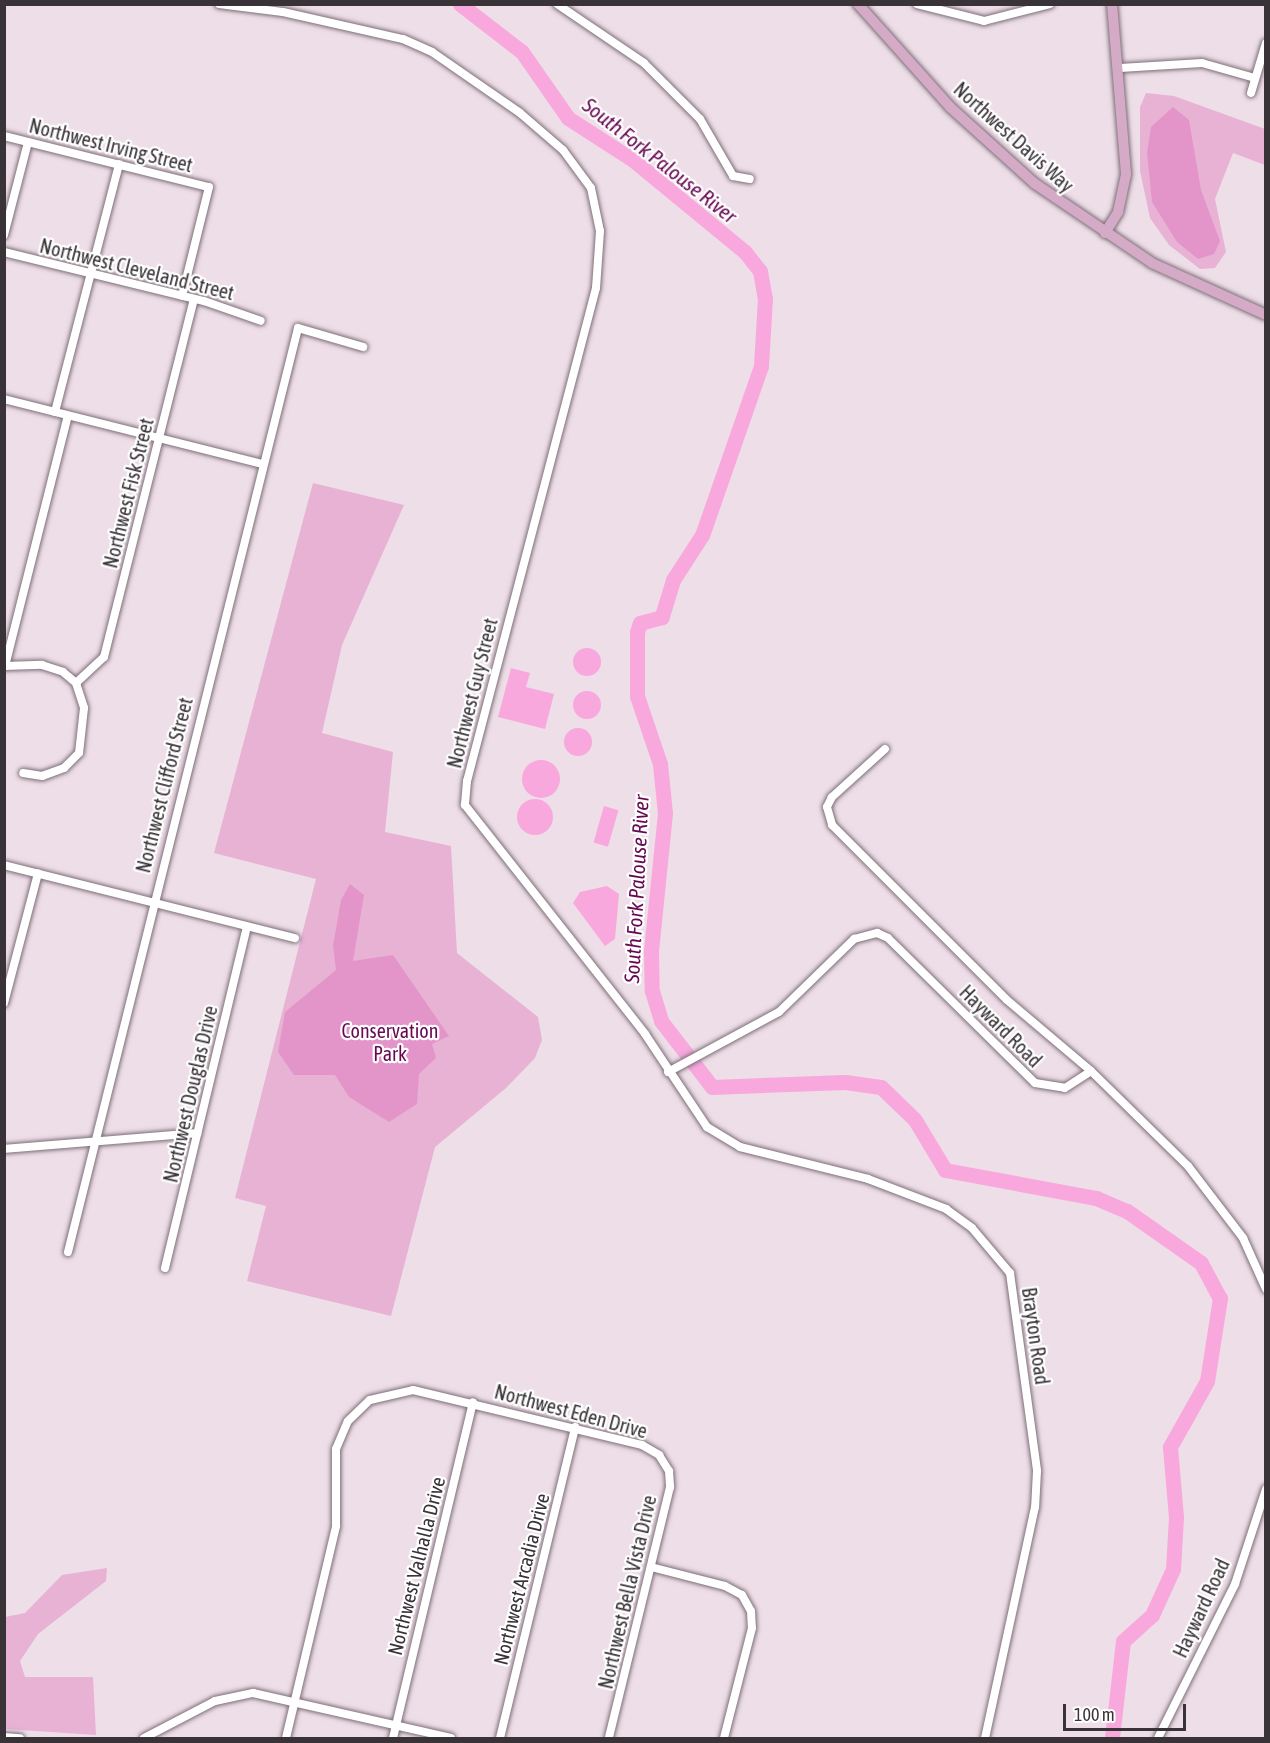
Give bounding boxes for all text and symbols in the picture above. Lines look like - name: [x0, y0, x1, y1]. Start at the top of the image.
- street label: Northwest Davis Way: [949, 77, 1079, 197]
- water label: South Fork Palouse River: [578, 92, 742, 228]
- street label: Northwest Irving Street: [27, 113, 195, 177]
- street label: Northwest Cleveland Street: [37, 233, 237, 305]
- street label: Northwest Fisk Street: [98, 415, 158, 571]
- street label: Northwest Guy Street: [442, 615, 502, 771]
- street label: Northwest Clifford Street: [131, 695, 197, 875]
- water label: South Fork Palouse River: [618, 794, 654, 984]
- street label: Hayward Road: [955, 980, 1047, 1072]
- street label: Northwest Douglas Drive: [158, 1003, 222, 1185]
- park label: Conservation Park: [342, 1018, 438, 1065]
- street label: Brayton Road: [1017, 1286, 1055, 1386]
- street label: Northwest Eden Drive: [492, 1379, 650, 1443]
- street label: Northwest Valhalla Drive: [382, 1474, 450, 1658]
- street label: Northwest Arcadia Drive: [488, 1491, 554, 1667]
- street label: Northwest Bella Vista Drive: [593, 1493, 661, 1691]
- street label: Hayward Road: [1168, 1555, 1234, 1661]
- scale bar: [1066, 1692, 1189, 1730]
- text: 100 m: [1074, 1704, 1115, 1725]

